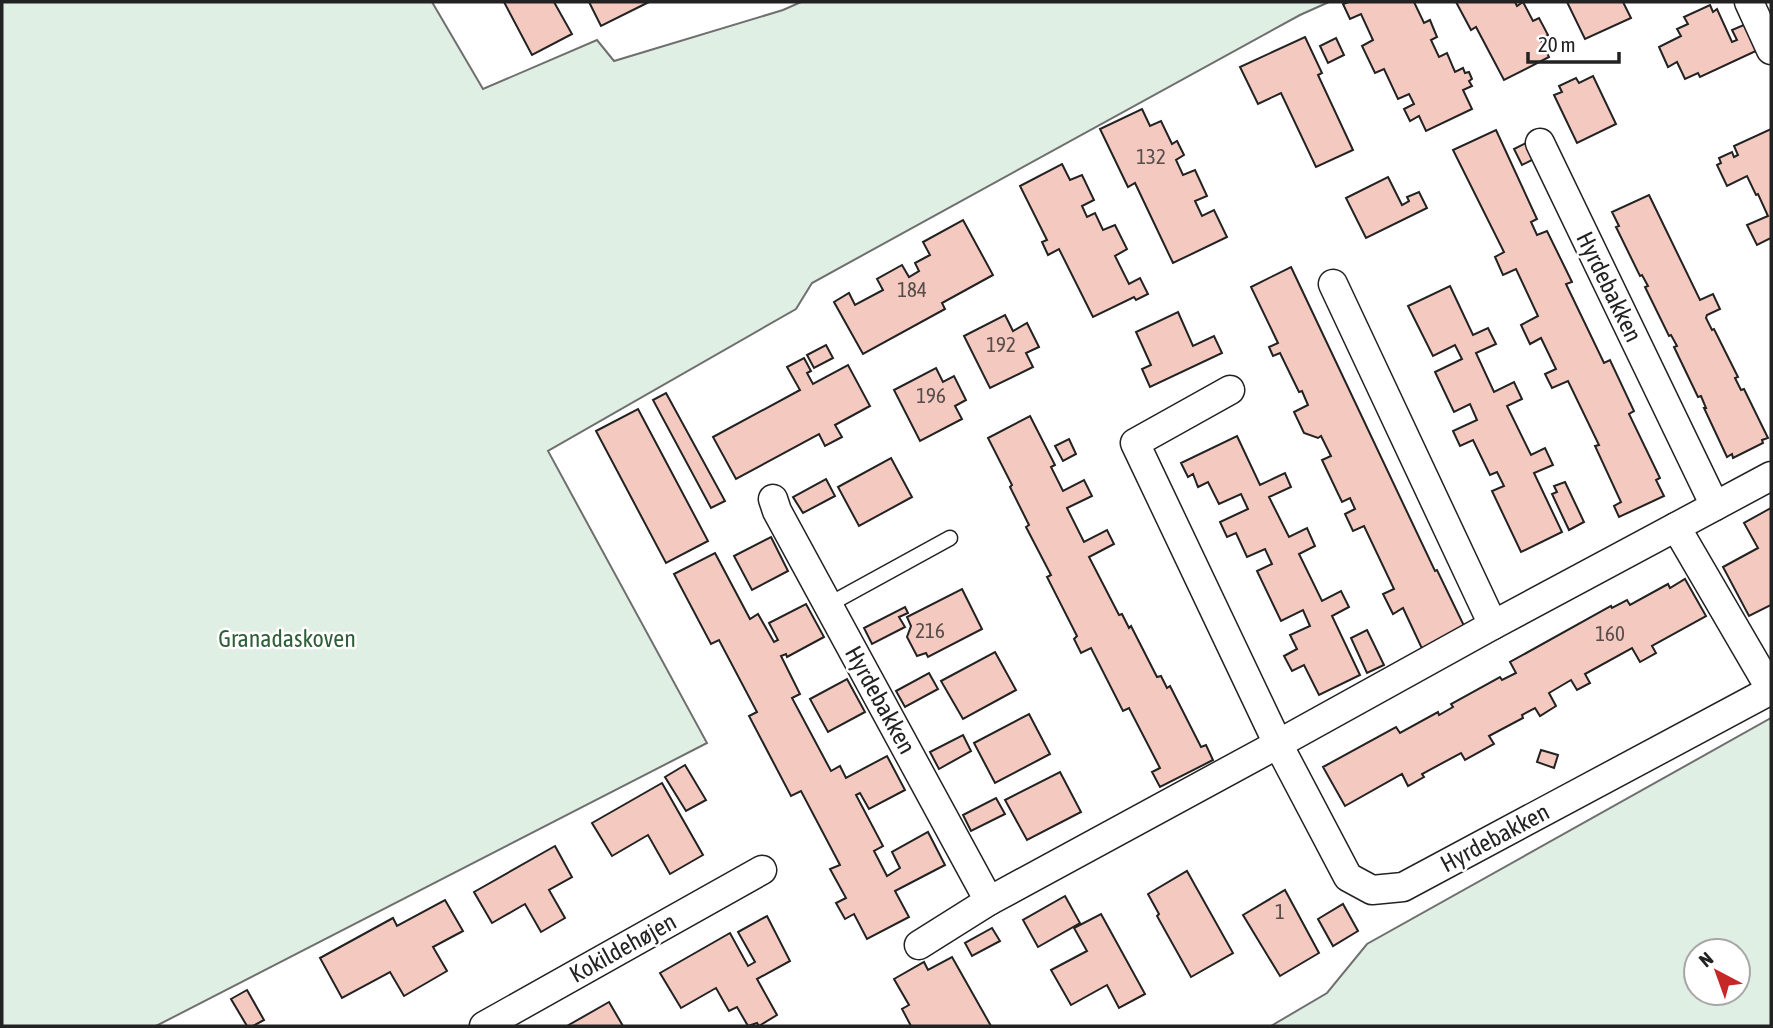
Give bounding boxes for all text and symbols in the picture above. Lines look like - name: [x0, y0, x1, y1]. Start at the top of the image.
- scale bar: [1528, 21, 1619, 65]
- text: 20 m: [1538, 32, 1576, 56]
- house number: 132: [1136, 144, 1166, 168]
- street label: Hyrdebakken: [1571, 227, 1648, 346]
- house number: 184: [897, 277, 927, 301]
- house number: 192: [986, 332, 1016, 356]
- house number: 196: [916, 383, 946, 407]
- house number: 216: [915, 618, 945, 642]
- house number: 160: [1595, 621, 1625, 645]
- park label: Granadaskoven: [218, 625, 356, 652]
- street label: Hyrdebakken: [840, 641, 921, 758]
- street label: Hyrdebakken: [1436, 798, 1554, 877]
- house number: 1: [1275, 899, 1285, 923]
- street label: Kokildehøjen: [565, 907, 681, 988]
- north arrow: [1682, 937, 1752, 1007]
- text: N: [1694, 947, 1717, 971]

